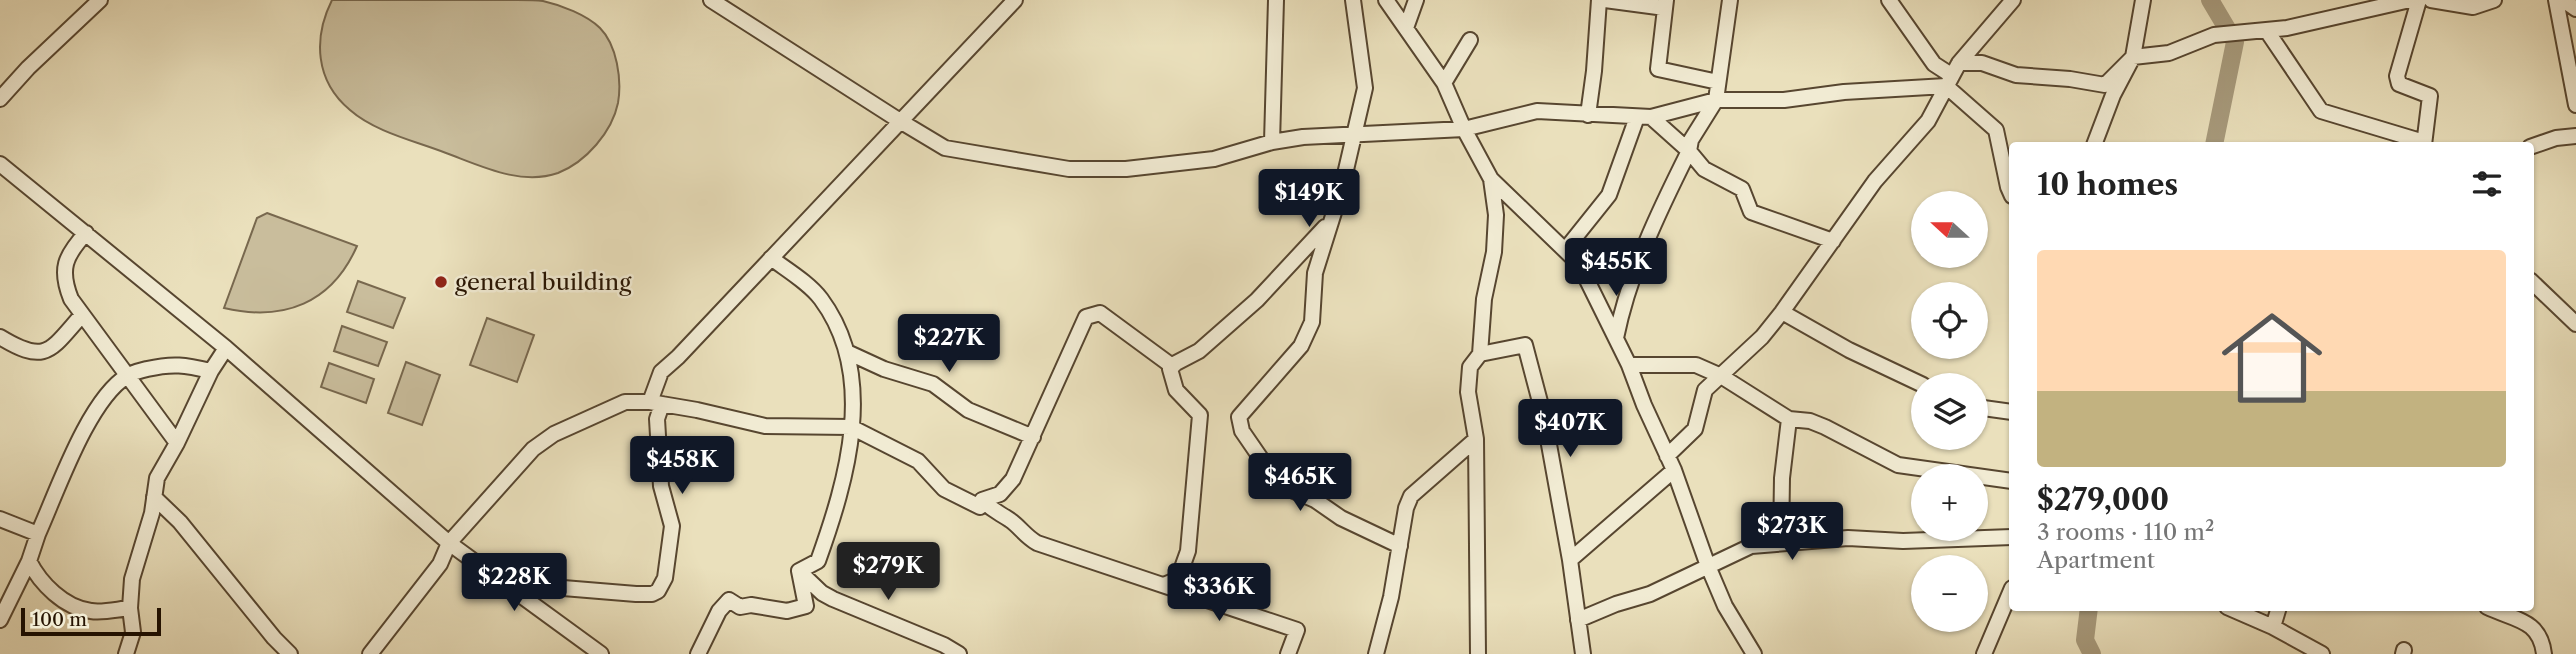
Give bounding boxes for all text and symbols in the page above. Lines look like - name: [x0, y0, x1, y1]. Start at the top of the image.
- icon: filters: [2468, 165, 2506, 203]
- text: 10 homes: [2037, 166, 2178, 203]
- pin: $149K: [1260, 170, 1358, 229]
- text: $149K: [1275, 178, 1343, 206]
- north arrow: [1911, 191, 1988, 268]
- map controls: [1911, 191, 1988, 632]
- pin: $455K: [1567, 238, 1665, 298]
- text: $455K: [1581, 247, 1651, 275]
- place label: general building: [455, 268, 632, 296]
- marker: general building: [433, 274, 449, 290]
- button: locate: [1911, 282, 1988, 359]
- icon: home: [2209, 295, 2335, 421]
- pin: $227K: [900, 314, 998, 374]
- text: $227K: [914, 323, 984, 351]
- button: layers: [1911, 373, 1988, 450]
- pin: $407K: [1521, 400, 1619, 459]
- text: $407K: [1534, 408, 1606, 436]
- pin: $458K: [633, 436, 731, 496]
- text: $458K: [646, 445, 718, 473]
- pin: $465K: [1251, 454, 1349, 513]
- text: $465K: [1264, 462, 1336, 490]
- button: +: [1911, 464, 1988, 541]
- text: $279,000: [2037, 481, 2169, 518]
- pin: $273K: [1743, 503, 1841, 562]
- text: $273K: [1757, 511, 1827, 539]
- text: 3 rooms · 110 m²: [2037, 518, 2214, 546]
- pin: $279K: [839, 542, 937, 602]
- text: Apartment: [2037, 546, 2155, 574]
- text: $279K: [853, 551, 923, 579]
- pin: $228K: [465, 554, 563, 613]
- button: −: [1911, 555, 1988, 632]
- text: $228K: [478, 562, 550, 590]
- pin: $336K: [1170, 564, 1268, 623]
- text: $336K: [1184, 572, 1254, 600]
- scale bar: [21, 605, 161, 637]
- text: 100 m: [32, 608, 87, 631]

